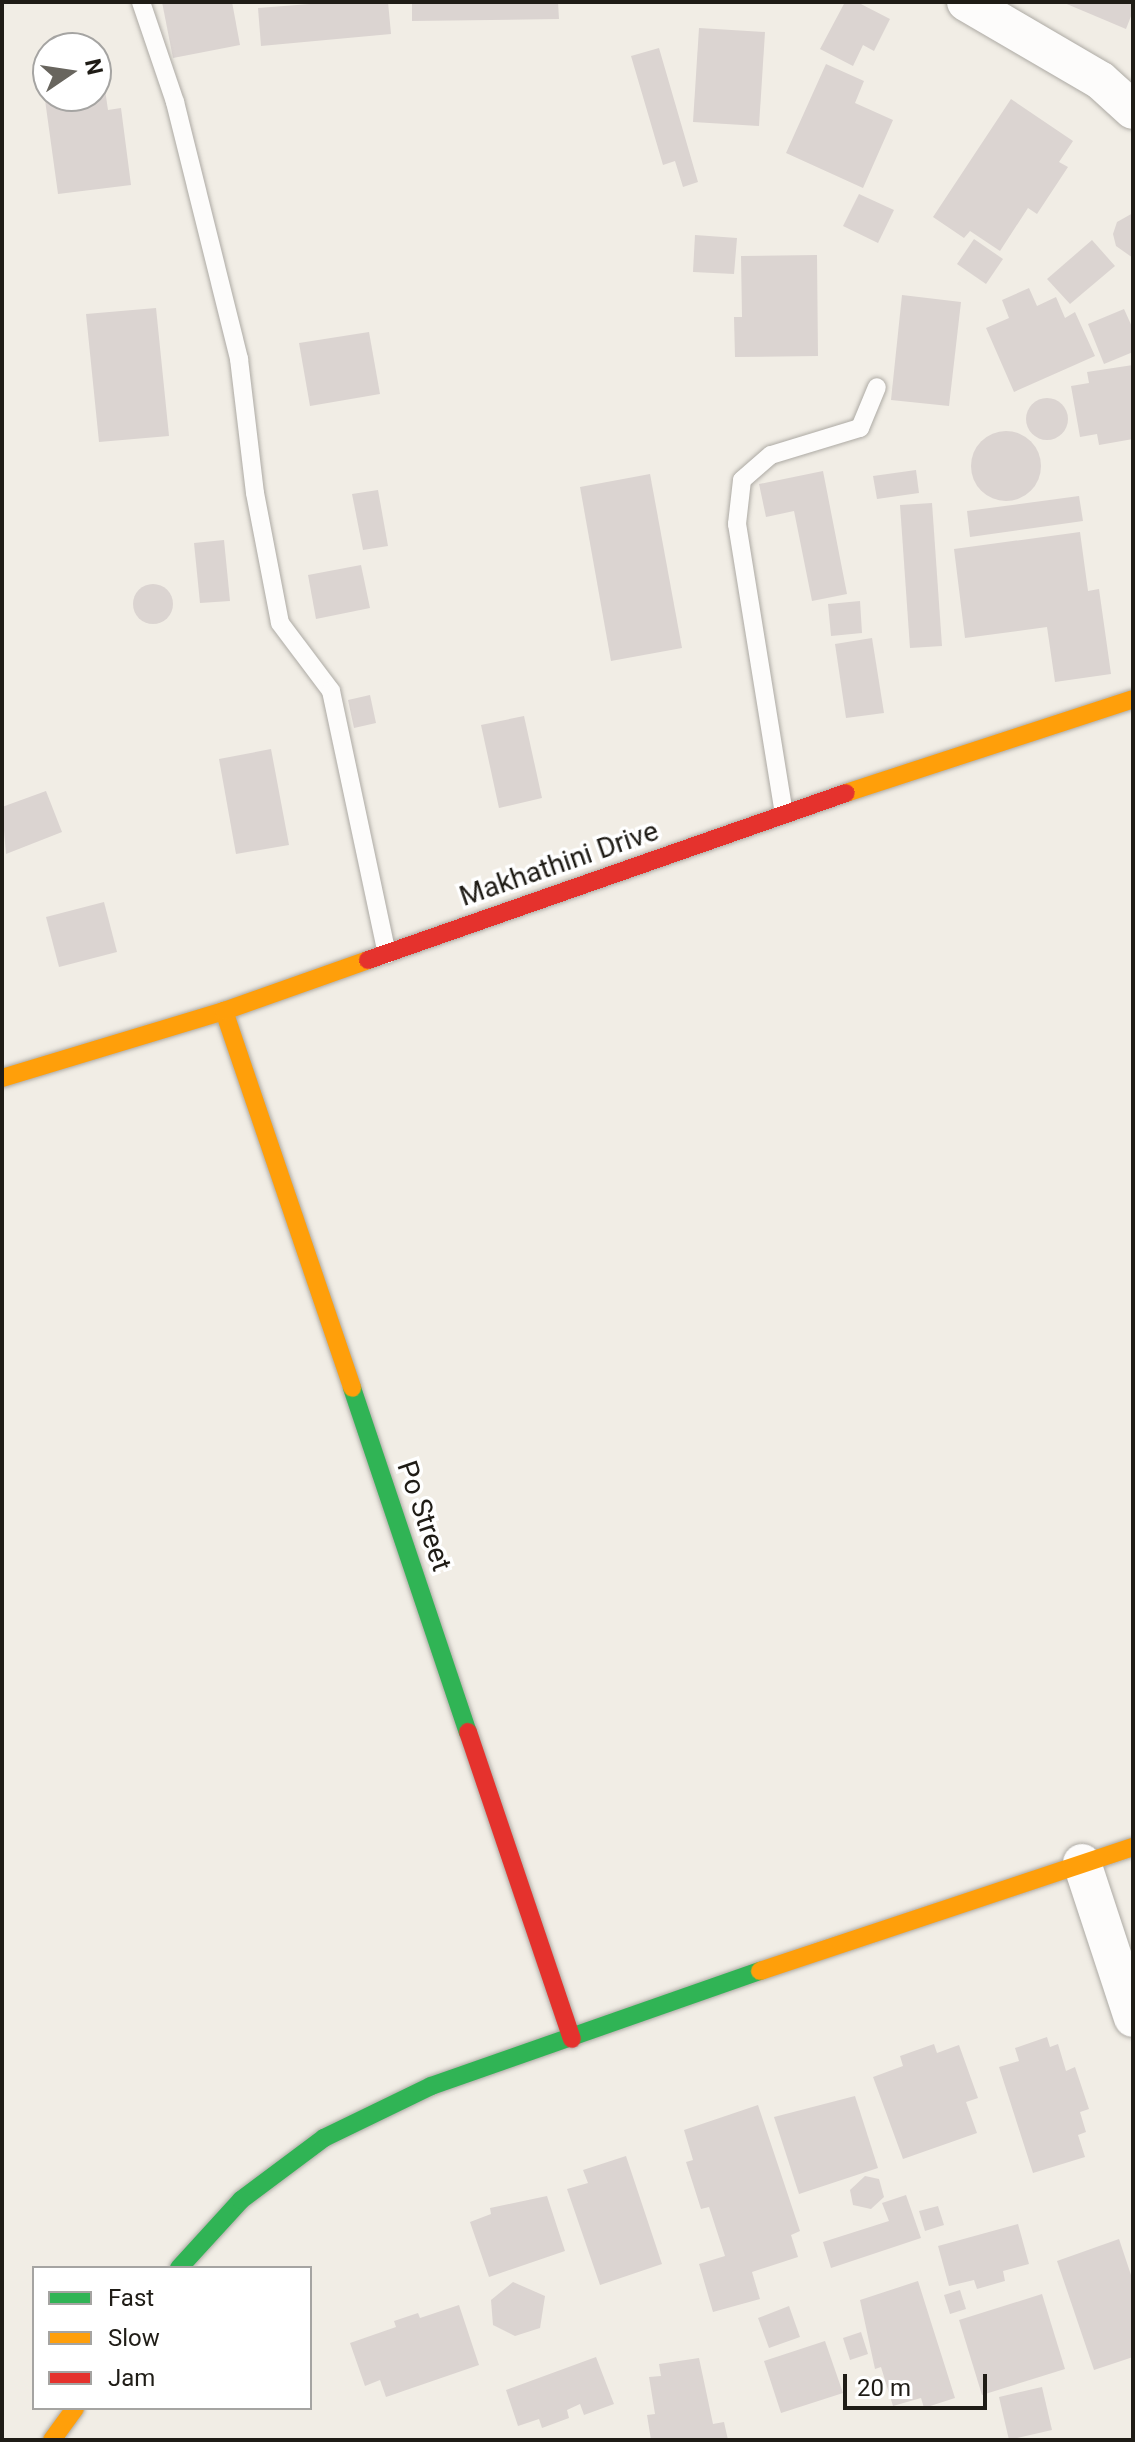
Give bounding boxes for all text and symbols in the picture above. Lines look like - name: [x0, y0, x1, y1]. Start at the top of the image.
- north arrow: [32, 32, 112, 112]
- text: N: [80, 57, 108, 77]
- street label: Makhathini Drive: [455, 814, 663, 914]
- street label: Po Street: [390, 1457, 458, 1575]
- legend: [32, 2266, 312, 2410]
- text: Fast: [108, 2284, 154, 2312]
- text: Slow: [108, 2324, 160, 2352]
- scale bar: [847, 2358, 991, 2408]
- text: Jam: [108, 2364, 155, 2392]
- text: 20 m: [857, 2374, 911, 2402]

